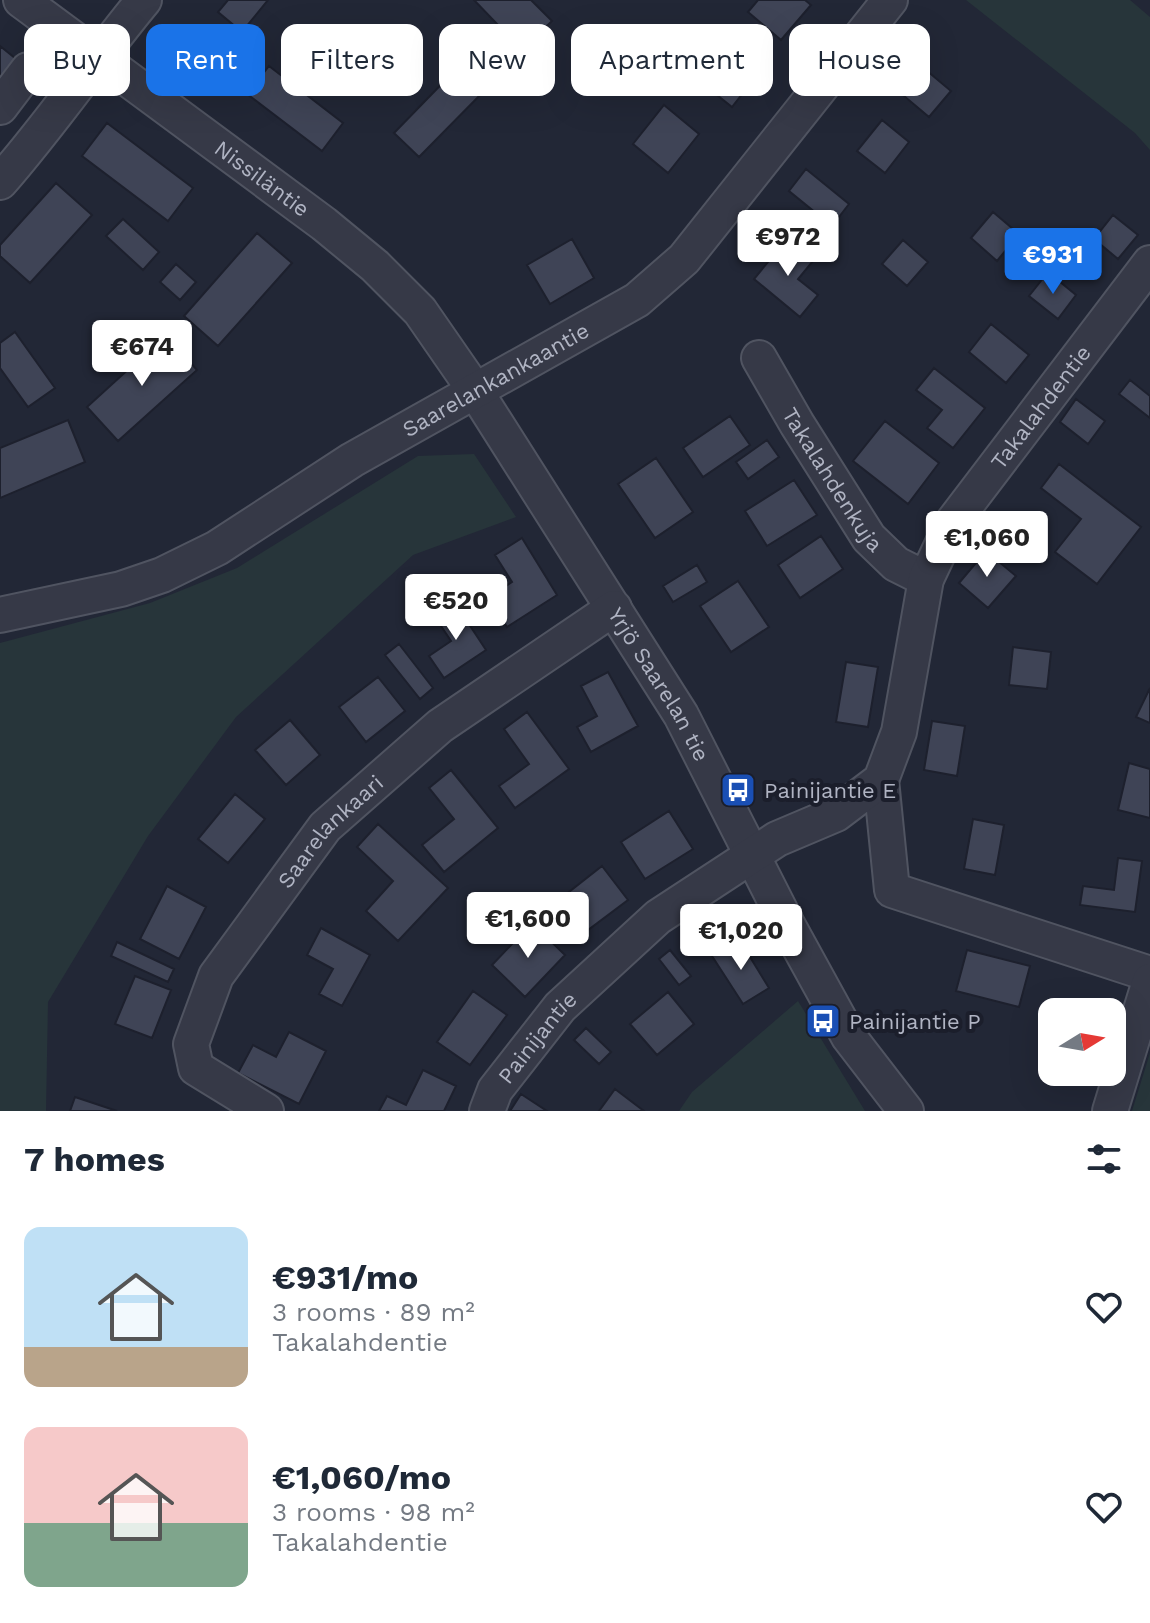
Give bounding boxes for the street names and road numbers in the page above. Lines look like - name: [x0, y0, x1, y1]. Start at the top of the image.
- street label: Nissiläntie: [210, 136, 314, 222]
- street label: Saarelankankaantie: [398, 318, 593, 442]
- street label: Takalahdentie: [986, 340, 1096, 474]
- street label: Takalahdenkuja: [777, 403, 887, 557]
- street label: Yrjö Saarelan tie: [603, 603, 714, 765]
- street label: Saarelankaari: [273, 770, 388, 893]
- street label: Painijantie: [493, 986, 582, 1088]

